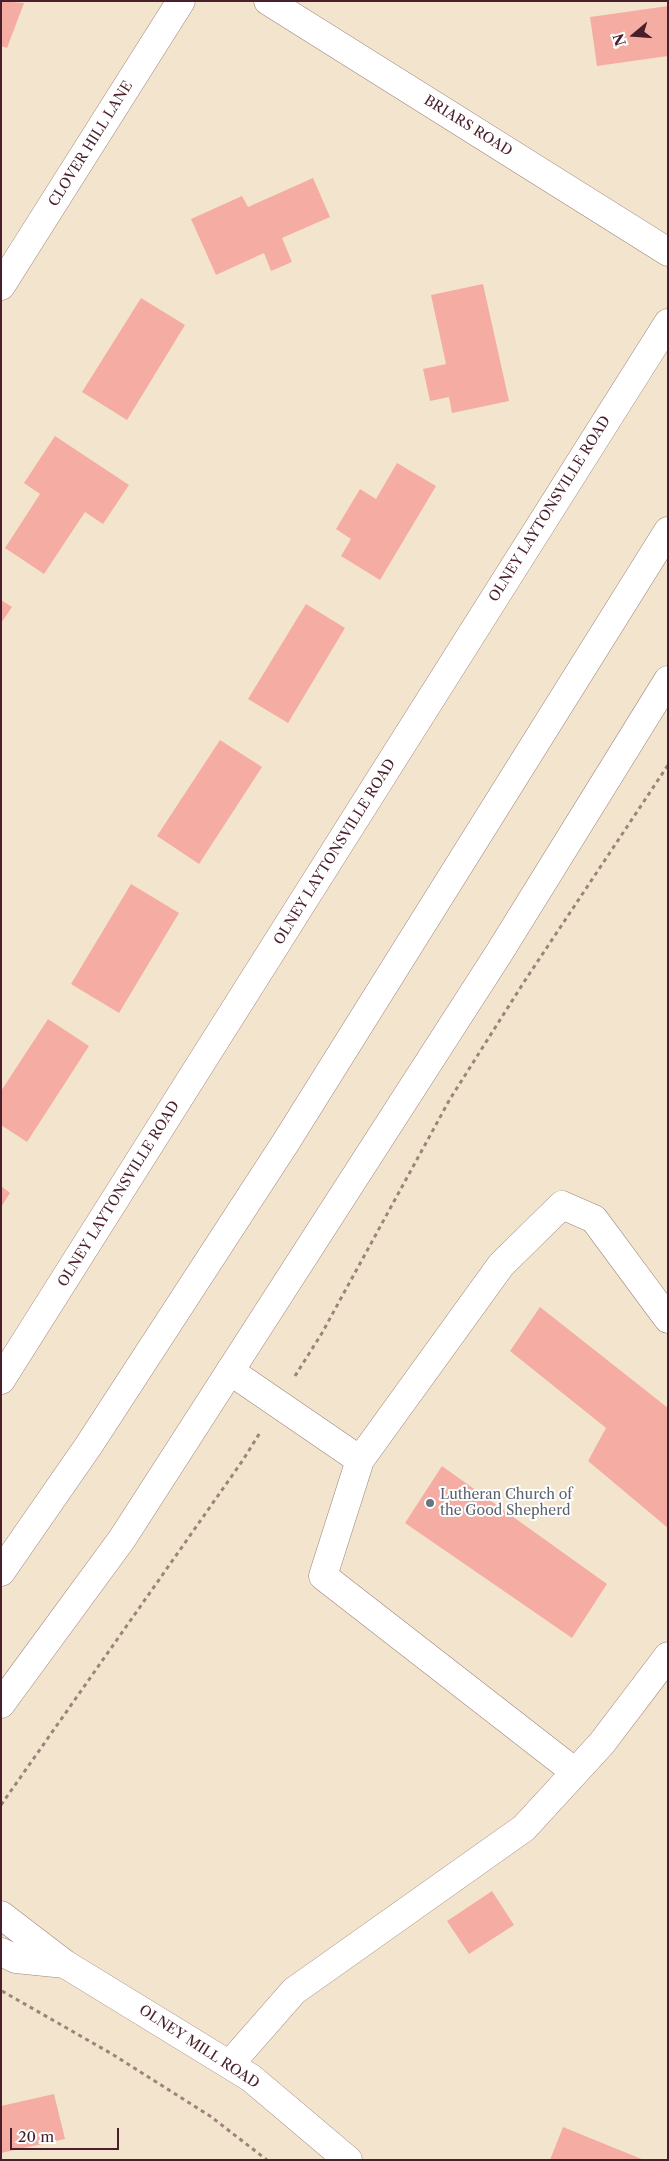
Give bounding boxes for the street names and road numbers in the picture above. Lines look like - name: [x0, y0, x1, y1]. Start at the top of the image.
- street label: CLOVER HILL LANE: [45, 78, 137, 210]
- street label: BRIARS ROAD: [421, 92, 515, 160]
- street label: OLNEY LAYTONSVILLE ROAD: [486, 413, 614, 605]
- street label: OLNEY LAYTONSVILLE ROAD: [271, 756, 399, 948]
- street label: OLNEY LAYTONSVILLE ROAD: [55, 1098, 183, 1290]
- street label: OLNEY MILL ROAD: [136, 2002, 262, 2092]

